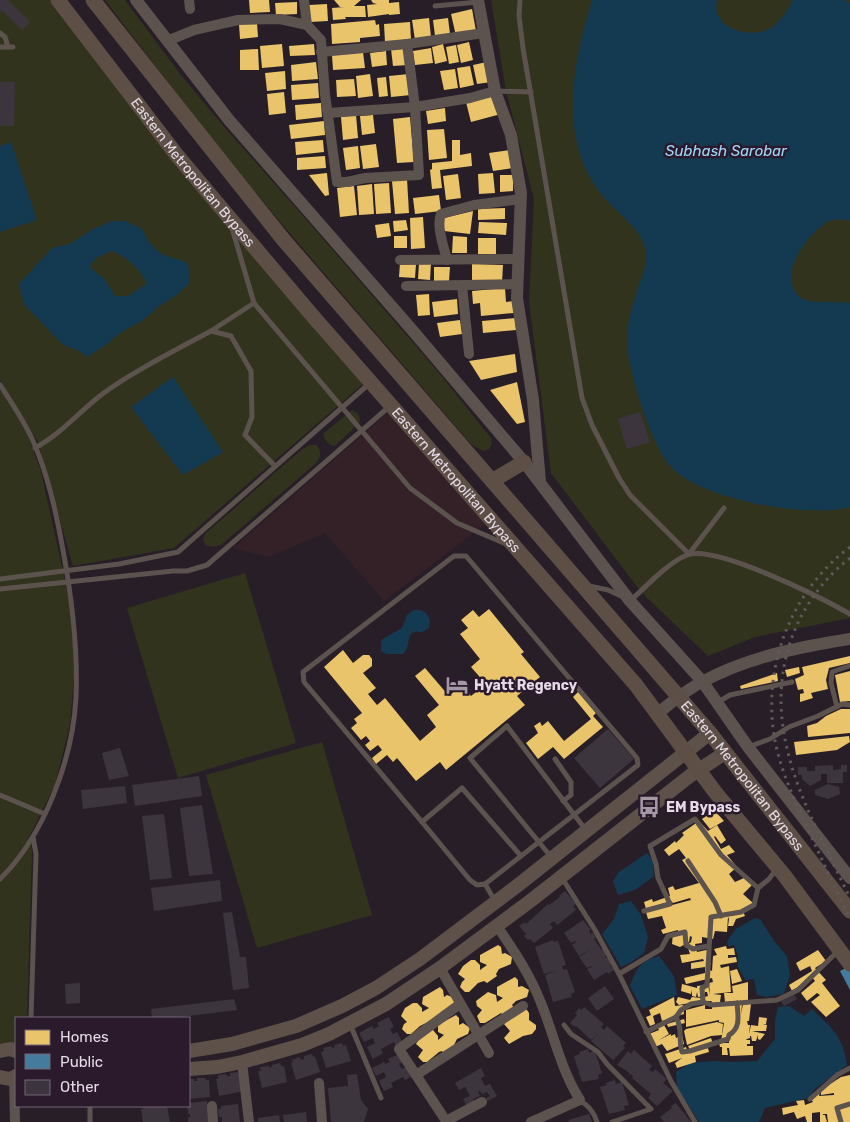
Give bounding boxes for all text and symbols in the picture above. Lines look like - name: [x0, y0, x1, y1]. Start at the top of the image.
- street label: Eastern Metropolitan Bypass: [127, 94, 259, 250]
- water label: Subhash Sarobar: [665, 142, 788, 160]
- street label: Eastern Metropolitan Bypass: [388, 404, 525, 556]
- hotel icon: Hyatt Regency: [444, 672, 470, 698]
- place label: Hyatt Regency: [474, 677, 578, 694]
- street label: Eastern Metropolitan Bypass: [677, 697, 808, 854]
- bus stop icon: EM Bypass: [636, 794, 662, 820]
- place label: EM Bypass: [666, 799, 741, 816]
- legend: [15, 1017, 190, 1107]
- text: Homes: [60, 1028, 109, 1046]
- text: Public: [60, 1053, 103, 1071]
- text: Other: [60, 1078, 100, 1096]

